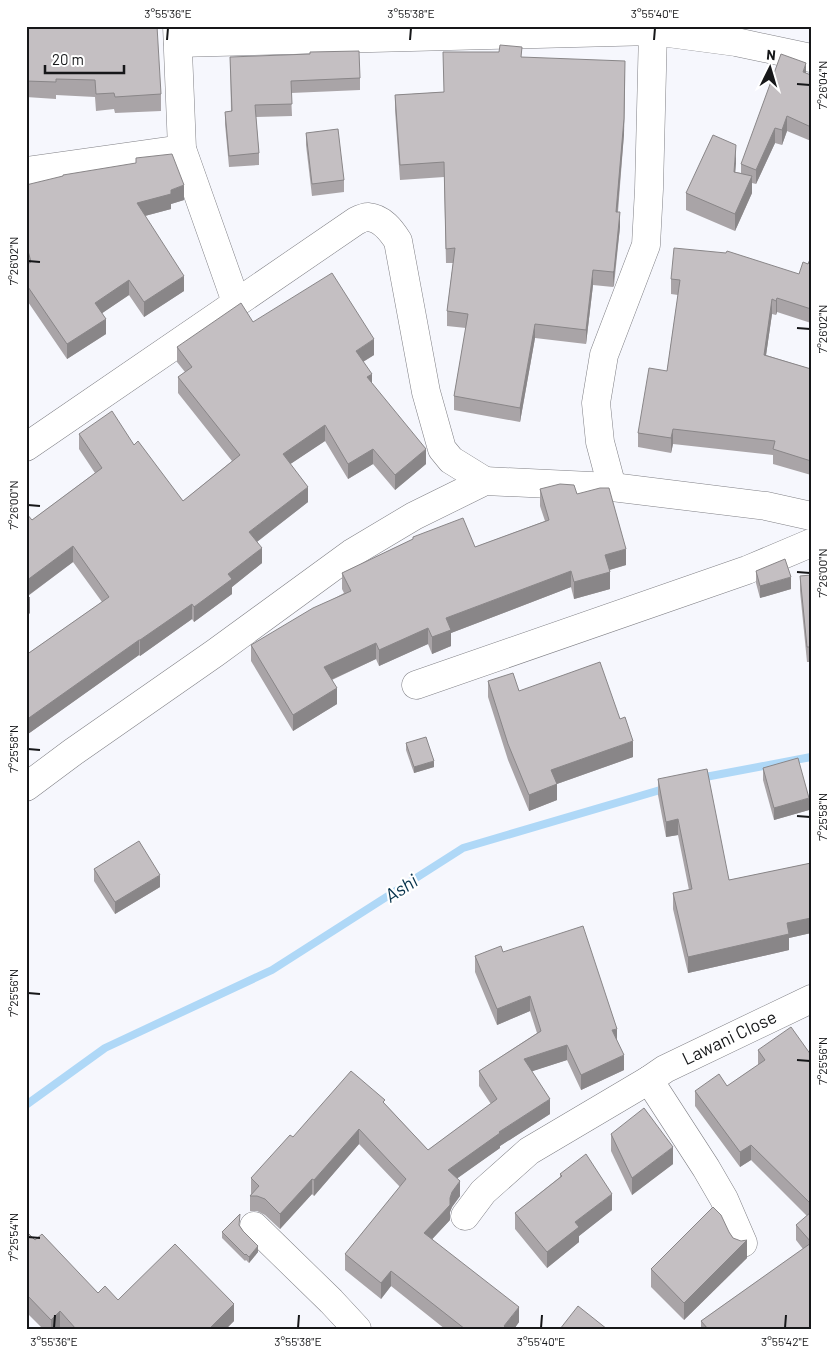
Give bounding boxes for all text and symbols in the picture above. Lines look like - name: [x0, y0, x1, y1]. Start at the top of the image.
- text: 3°55'36"E: [144, 6, 192, 20]
- text: 3°55'38"E: [387, 6, 435, 20]
- text: 3°55'40"E: [631, 6, 679, 20]
- scale bar: [45, 42, 124, 74]
- north arrow: [744, 42, 794, 92]
- text: N: [766, 46, 777, 63]
- text: 20 m: [52, 50, 84, 68]
- text: 7°26'04"N: [815, 61, 829, 109]
- text: 7°26'02"N: [6, 237, 20, 285]
- text: 7°26'02"N: [815, 305, 829, 353]
- text: 7°26'00"N: [6, 480, 20, 530]
- text: 7°26'00"N: [815, 548, 829, 598]
- text: 7°25'58"N: [6, 725, 20, 773]
- text: 7°25'58"N: [815, 793, 829, 841]
- water label: Ashi: [380, 868, 422, 907]
- text: 7°25'56"N: [6, 969, 20, 1017]
- street label: Lawani Close: [678, 1005, 780, 1069]
- text: 7°25'56"N: [815, 1037, 829, 1085]
- text: 7°25'54"N: [6, 1213, 20, 1261]
- text: 3°55'36"E: [30, 1334, 78, 1348]
- text: 3°55'38"E: [274, 1334, 322, 1348]
- text: 3°55'40"E: [517, 1334, 565, 1348]
- text: 3°55'42"E: [761, 1334, 809, 1348]

